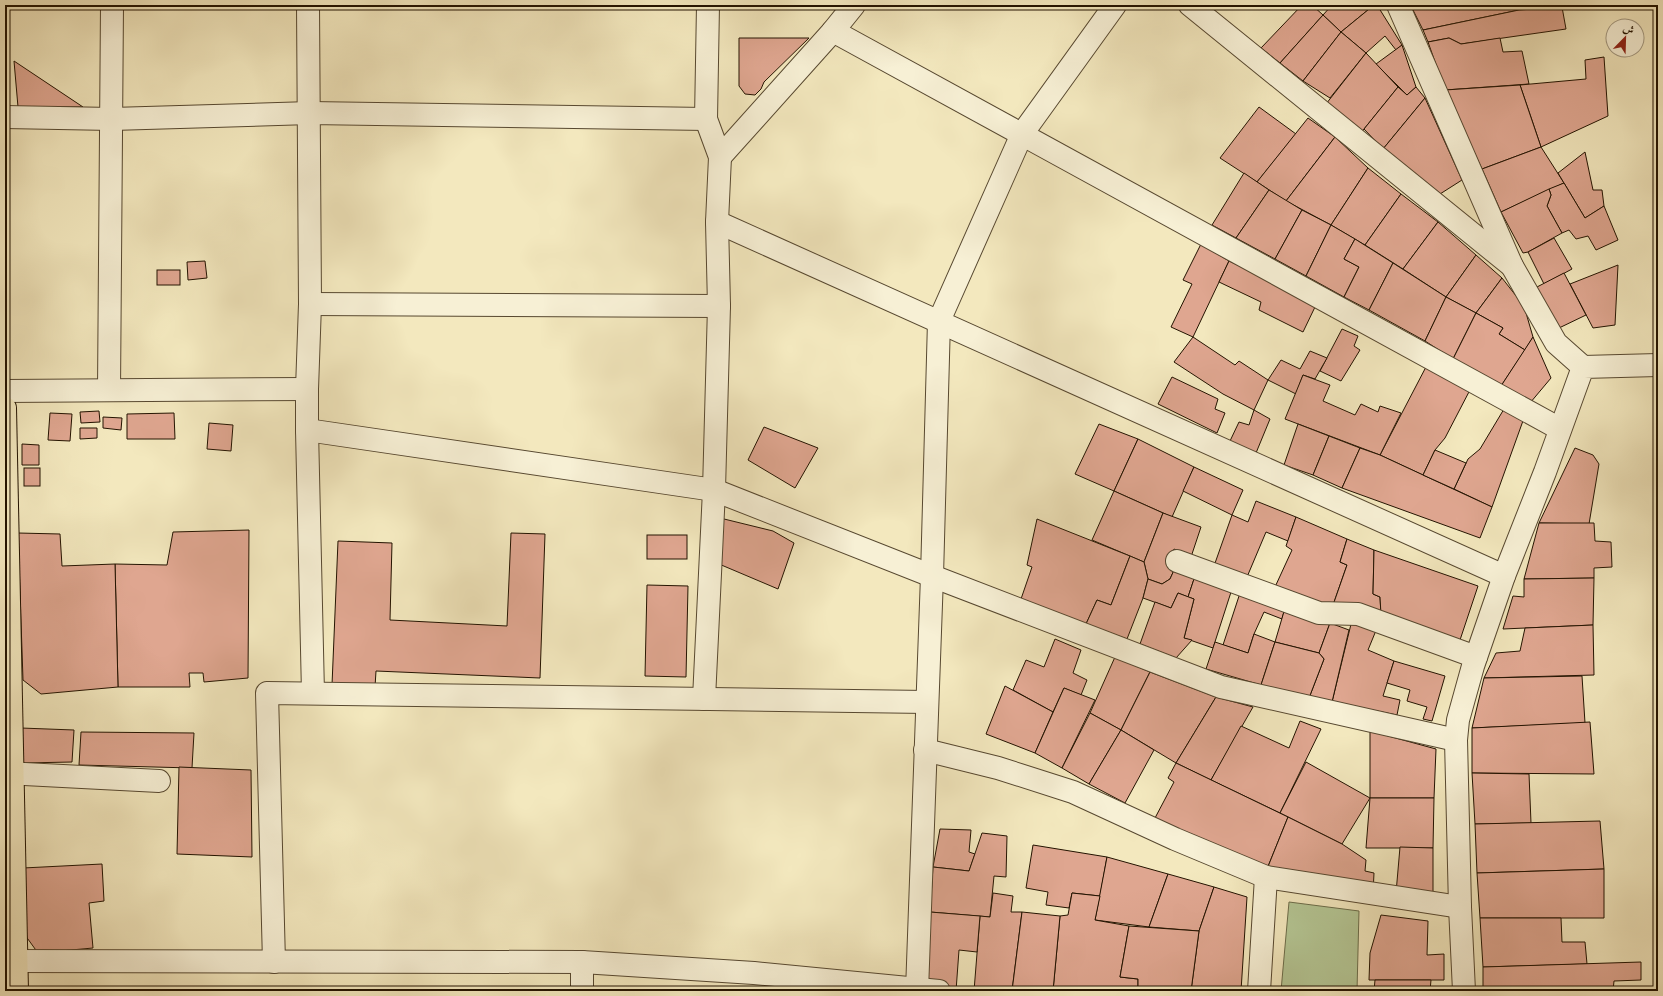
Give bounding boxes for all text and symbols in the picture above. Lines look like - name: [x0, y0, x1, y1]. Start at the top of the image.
- north arrow: [1605, 18, 1645, 58]
- text: ش: [1621, 21, 1636, 37]

